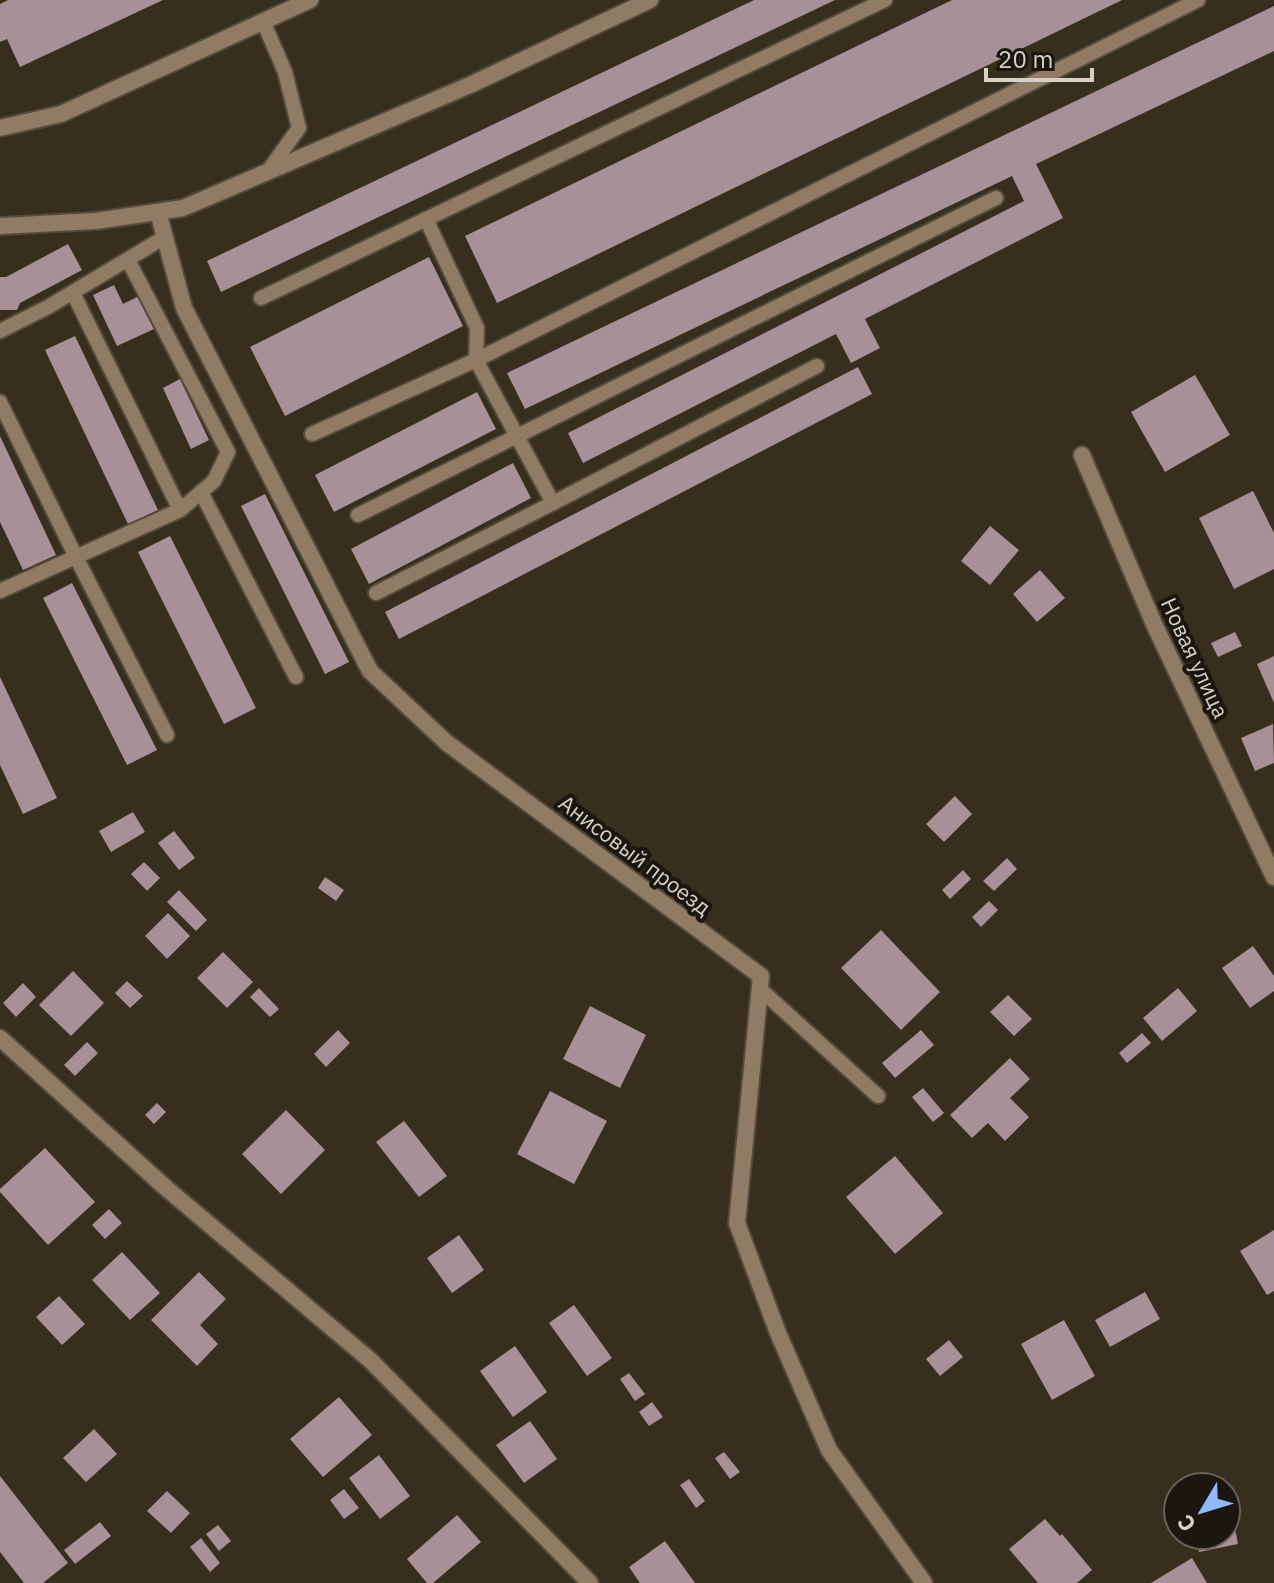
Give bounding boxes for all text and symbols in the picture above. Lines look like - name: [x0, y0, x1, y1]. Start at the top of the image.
- scale bar: [986, 32, 1092, 82]
- text: 20 m: [998, 43, 1053, 75]
- street label: Новая улица: [1155, 593, 1236, 723]
- street label: Анисовый проезд: [553, 788, 717, 921]
- north arrow: [1162, 1471, 1242, 1551]
- text: С: [1170, 1509, 1202, 1538]

